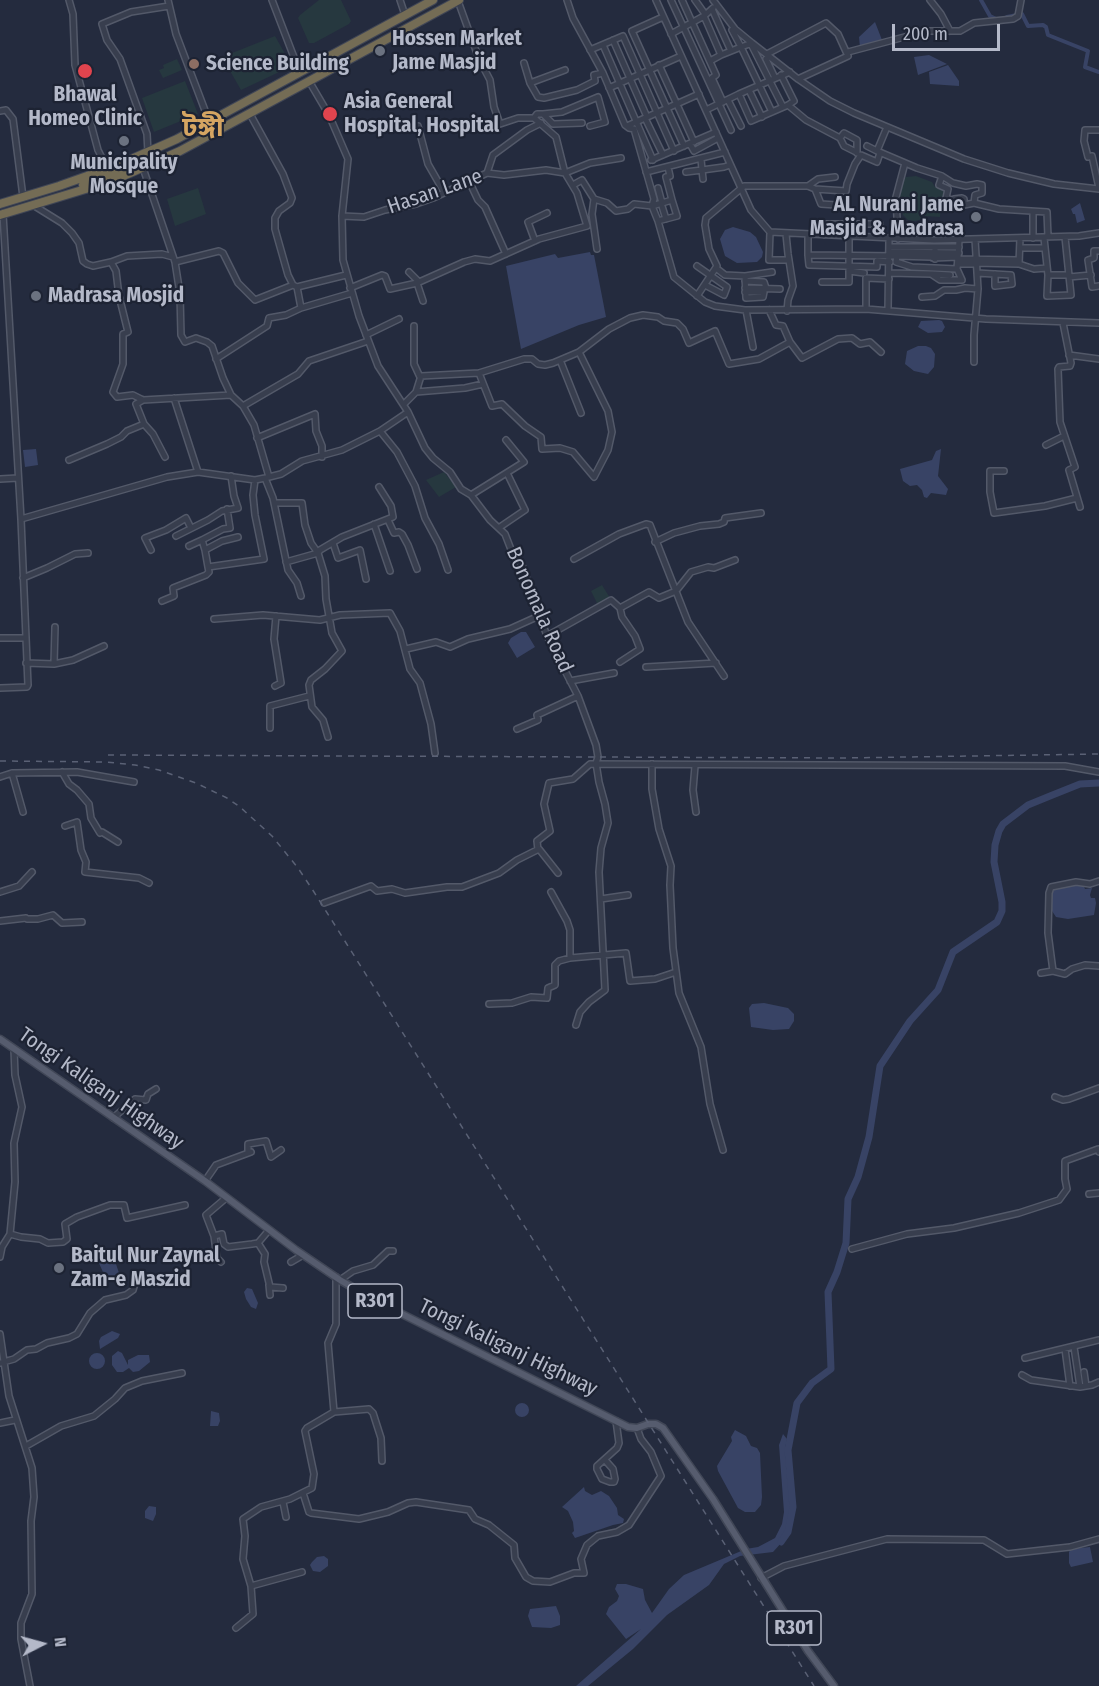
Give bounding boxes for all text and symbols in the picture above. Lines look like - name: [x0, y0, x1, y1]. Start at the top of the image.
- scale bar: [895, 12, 1003, 50]
- text: 200 m: [903, 23, 948, 45]
- place label: Hossen Market Jame Masjid: [392, 26, 522, 76]
- marker: Hossen Market Jame Masjid: [373, 44, 387, 58]
- place label: Science Building: [206, 51, 349, 77]
- marker: Science Building: [187, 57, 201, 71]
- marker: Bhawal Homeo Clinic: [76, 62, 94, 80]
- place label: Bhawal Homeo Clinic: [28, 82, 142, 132]
- place label: Asia General Hospital, Hospital: [344, 89, 499, 139]
- marker: Asia General Hospital, Hospital: [321, 105, 339, 123]
- district label: টঙ্গী: [182, 112, 224, 144]
- marker: Municipality Mosque: [117, 134, 131, 148]
- place label: Municipality Mosque: [70, 150, 178, 200]
- street label: Hasan Lane: [384, 164, 486, 220]
- place label: AL Nurani Jame Masjid & Madrasa: [810, 192, 964, 242]
- marker: AL Nurani Jame Masjid & Madrasa: [969, 210, 983, 224]
- place label: Madrasa Mosjid: [48, 283, 184, 309]
- marker: Madrasa Mosjid: [29, 289, 43, 303]
- street label: Bonomala Road: [500, 543, 578, 677]
- street label: Tongi Kaliganj Highway: [14, 1023, 188, 1155]
- place label: Baitul Nur Zaynal Zam-e Maszid: [71, 1243, 220, 1293]
- marker: Baitul Nur Zaynal Zam-e Maszid: [52, 1261, 66, 1275]
- road number: R301: [348, 1284, 402, 1318]
- street label: Tongi Kaliganj Highway: [415, 1294, 601, 1402]
- road number: R301: [767, 1611, 821, 1645]
- north arrow: [12, 1614, 72, 1674]
- text: N: [50, 1636, 70, 1648]

